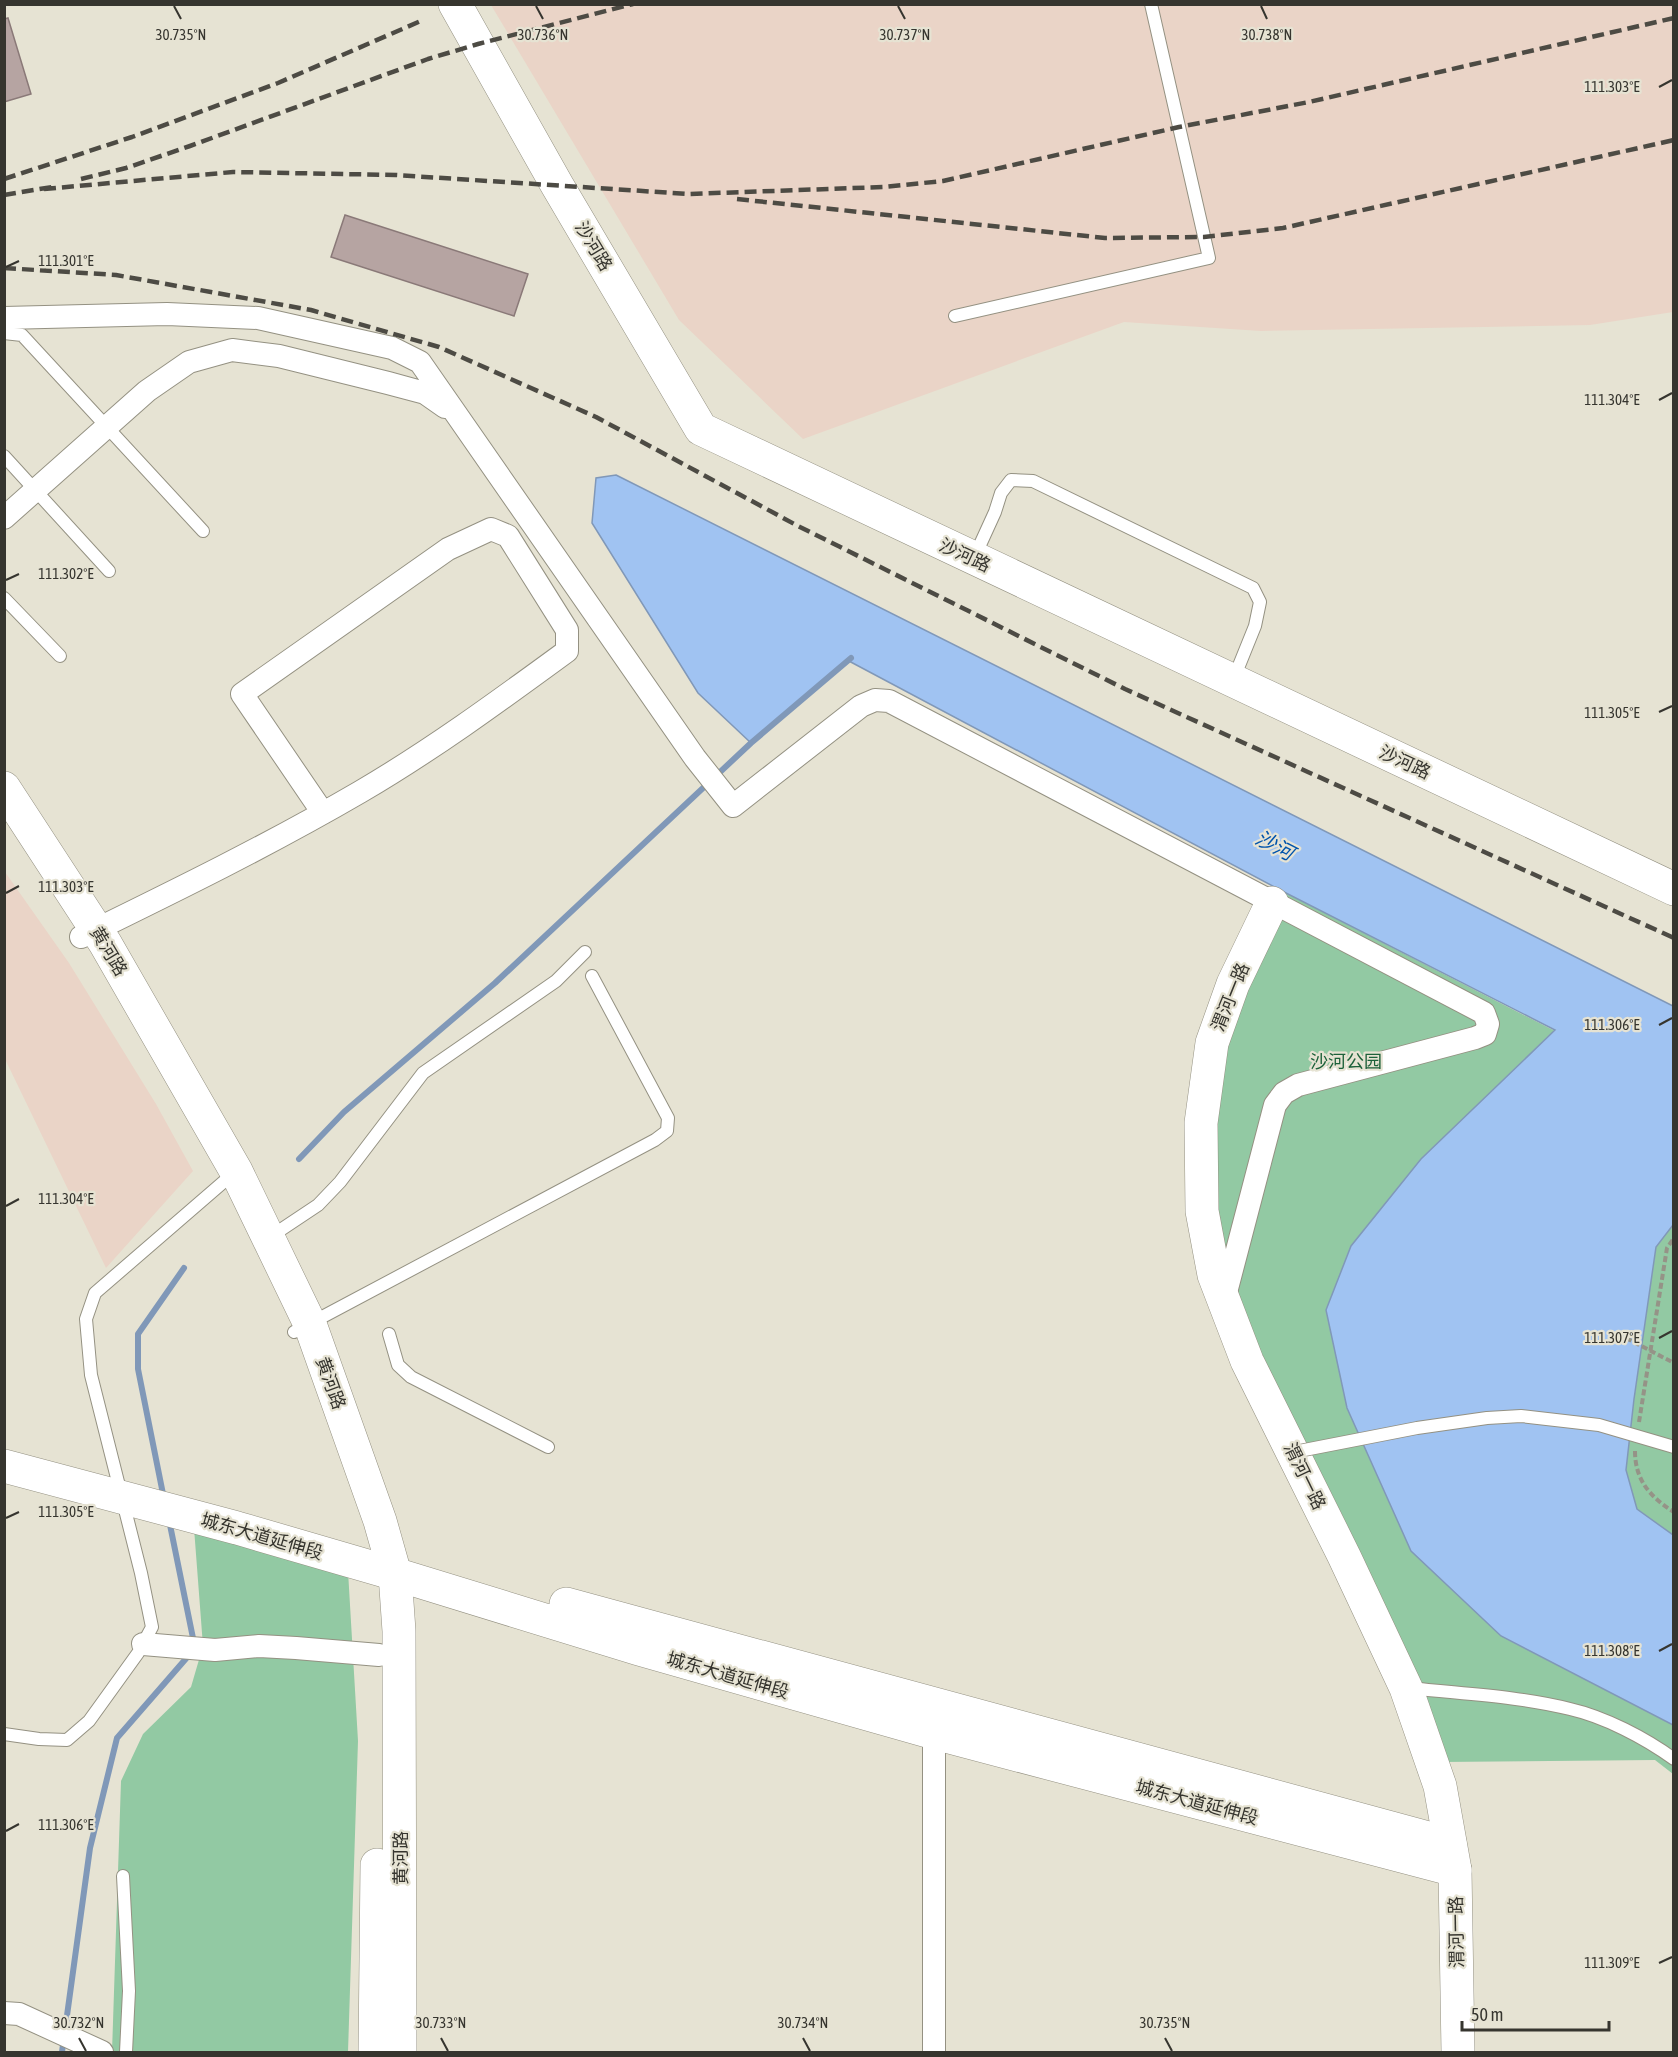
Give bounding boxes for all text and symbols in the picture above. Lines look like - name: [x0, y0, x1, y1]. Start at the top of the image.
- text: 30.735°N: [156, 26, 206, 43]
- text: 30.736°N: [518, 26, 568, 43]
- text: 30.737°N: [880, 26, 930, 43]
- text: 30.738°N: [1242, 26, 1292, 43]
- text: 111.303°E: [1584, 78, 1640, 95]
- street label: 沙河路: [571, 217, 617, 275]
- text: 111.301°E: [38, 252, 94, 269]
- text: 111.304°E: [1584, 391, 1640, 408]
- street label: 沙河路: [936, 534, 994, 576]
- text: 111.302°E: [38, 565, 94, 582]
- text: 111.305°E: [1584, 704, 1640, 721]
- street label: 沙河路: [1376, 741, 1434, 783]
- water label: 沙河: [1252, 826, 1302, 866]
- text: 111.303°E: [38, 878, 94, 895]
- street label: 黄河路: [86, 922, 132, 980]
- street label: 渭河一路: [1207, 960, 1253, 1034]
- text: 111.306°E: [1584, 1016, 1640, 1033]
- park label: 沙河公园: [1310, 1051, 1382, 1072]
- text: 111.304°E: [38, 1190, 94, 1207]
- text: 111.307°E: [1584, 1329, 1640, 1346]
- street label: 黄河路: [312, 1354, 350, 1412]
- street label: 渭河一路: [1280, 1439, 1330, 1513]
- text: 111.305°E: [38, 1503, 94, 1520]
- street label: 城东大道延伸段: [199, 1509, 325, 1563]
- text: 111.308°E: [1584, 1642, 1640, 1659]
- street label: 城东大道延伸段: [665, 1648, 791, 1702]
- street label: 城东大道延伸段: [1133, 1776, 1261, 1828]
- text: 111.306°E: [38, 1816, 94, 1833]
- street label: 黄河路: [390, 1831, 411, 1885]
- street label: 渭河一路: [1445, 1896, 1467, 1968]
- text: 111.309°E: [1584, 1954, 1640, 1971]
- scale bar: [1462, 1994, 1609, 2032]
- text: 50 m: [1471, 2004, 1503, 2025]
- text: 30.732°N: [54, 2014, 104, 2031]
- text: 30.733°N: [416, 2014, 466, 2031]
- text: 30.734°N: [778, 2014, 828, 2031]
- text: 30.735°N: [1140, 2014, 1190, 2031]

